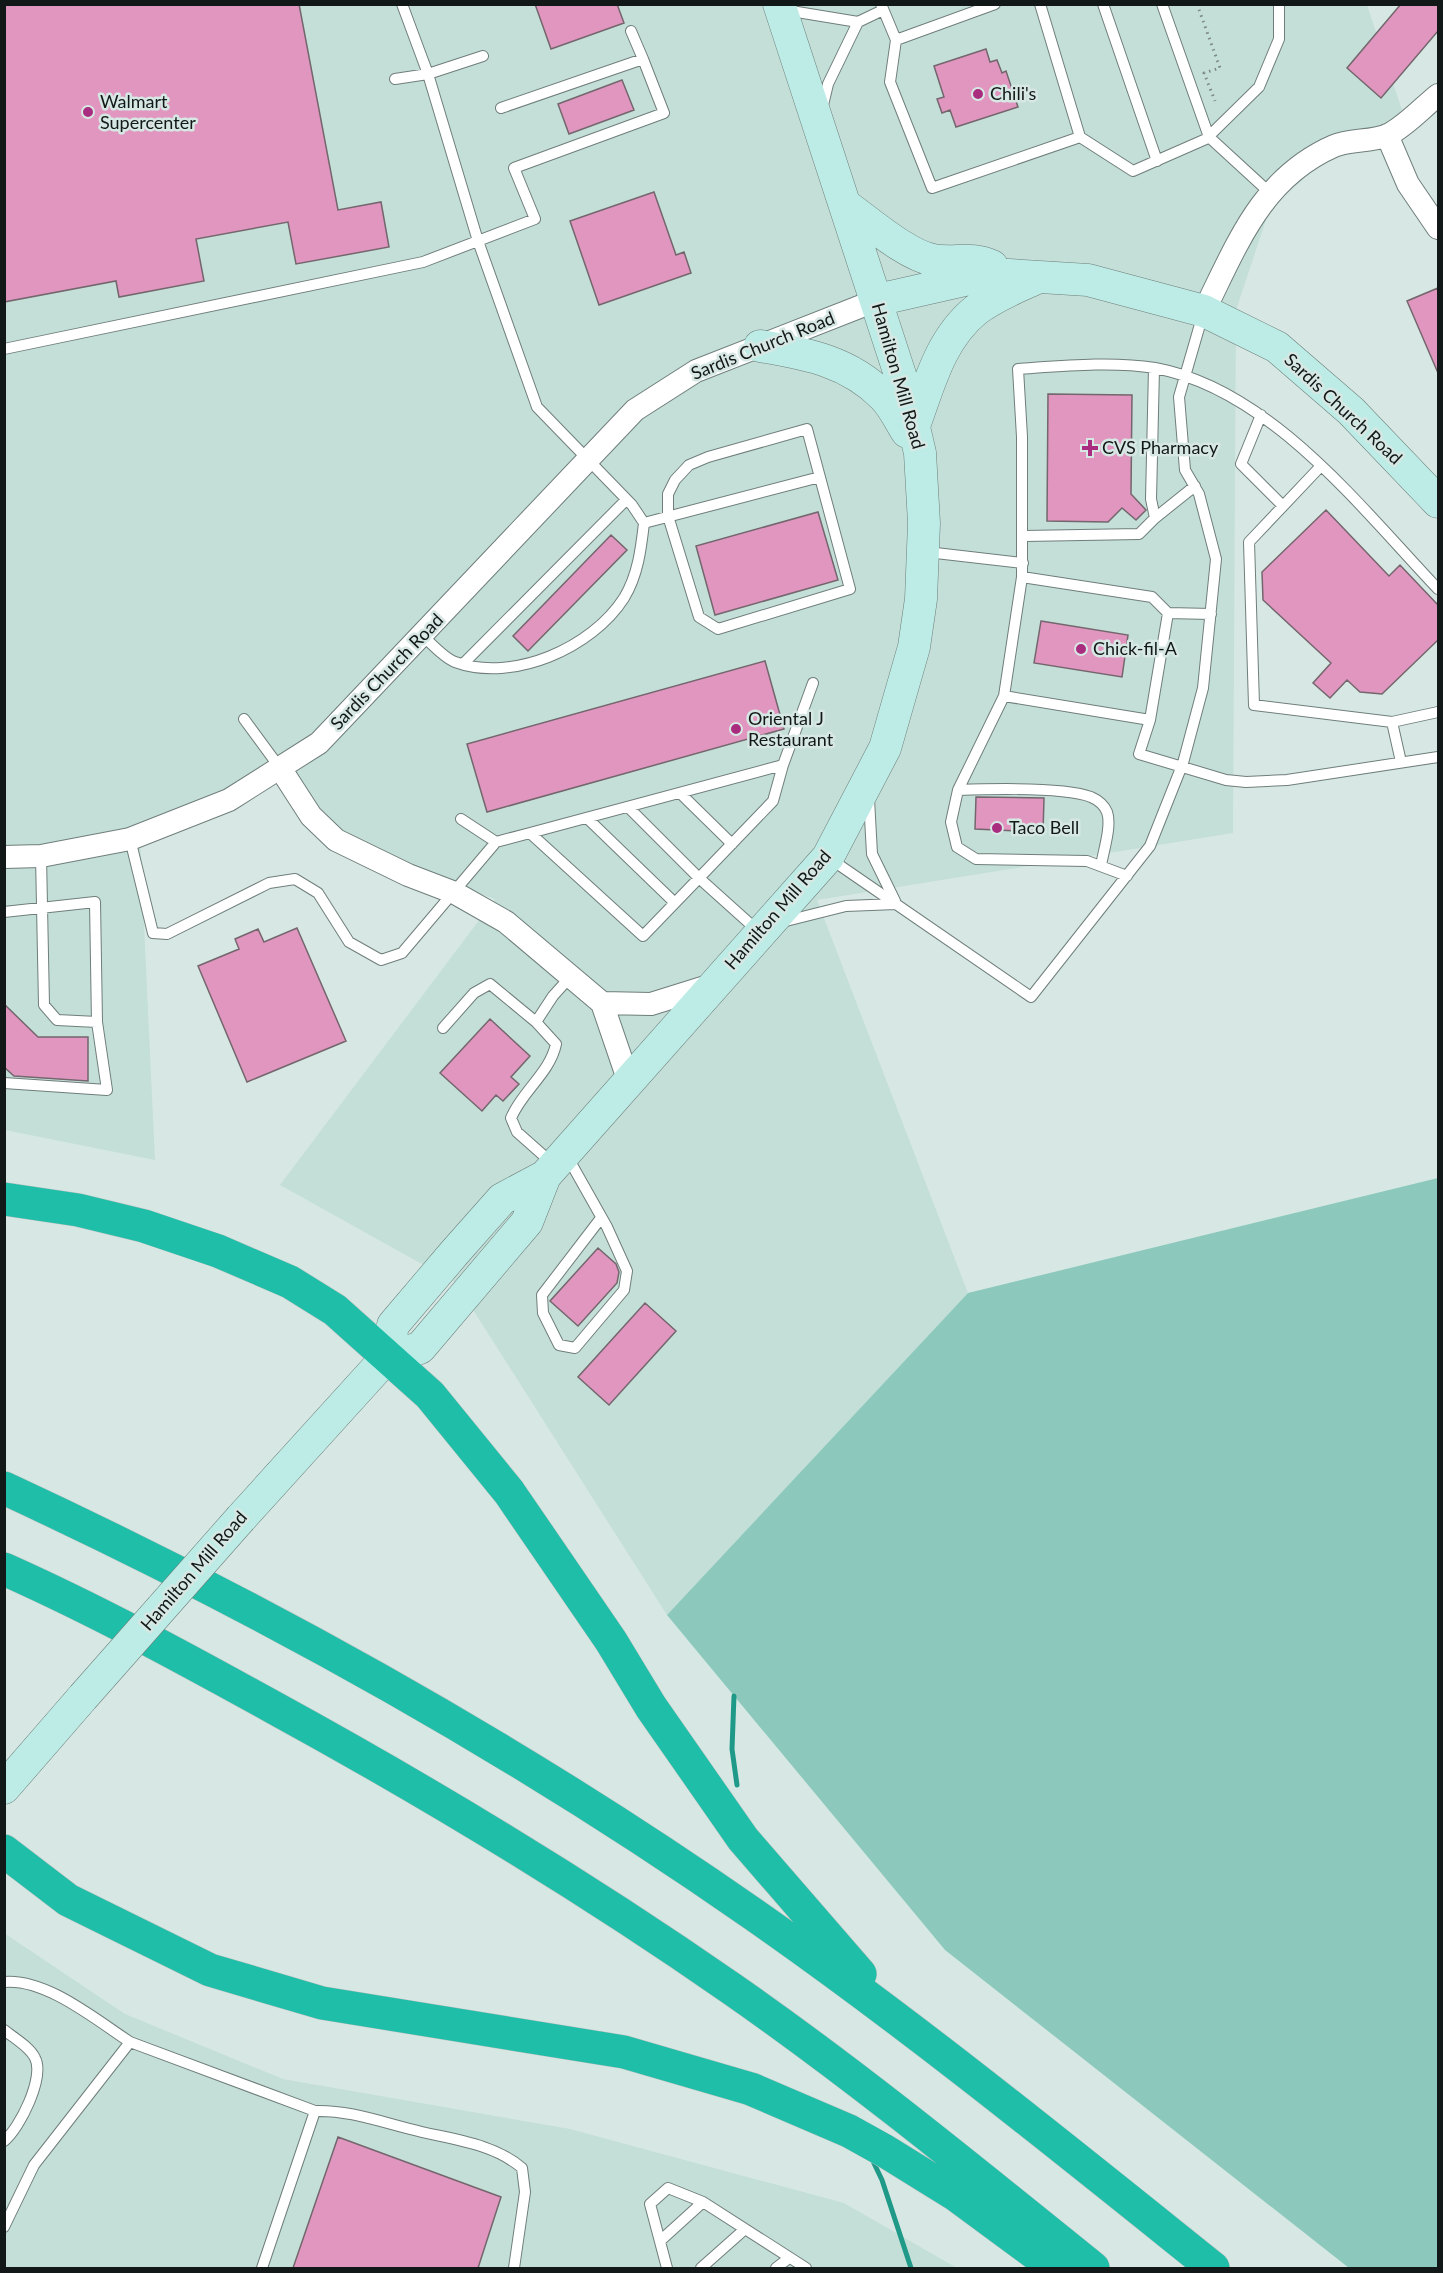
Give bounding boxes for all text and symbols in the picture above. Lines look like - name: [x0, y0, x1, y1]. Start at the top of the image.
- place label: Chili's: [990, 82, 1036, 104]
- marker: Chili's: [971, 87, 985, 101]
- place label: Walmart Supercenter: [100, 90, 196, 133]
- marker: Walmart Supercenter: [81, 105, 95, 119]
- street label: Hamilton Mill Road: [868, 300, 930, 451]
- street label: Sardis Church Road: [688, 306, 838, 384]
- street label: Sardis Church Road: [1280, 348, 1407, 469]
- place label: CVS Pharmacy: [1102, 436, 1219, 458]
- marker: CVS Pharmacy: [1083, 441, 1097, 455]
- street label: Sardis Church Road: [325, 609, 447, 734]
- place label: Chick-fil-A: [1093, 637, 1178, 659]
- marker: Chick-fil-A: [1074, 642, 1088, 656]
- place label: Oriental J Restaurant: [748, 707, 834, 750]
- marker: Oriental J Restaurant: [729, 722, 743, 736]
- place label: Taco Bell: [1009, 816, 1079, 838]
- marker: Taco Bell: [990, 821, 1004, 835]
- street label: Hamilton Mill Road: [719, 845, 835, 974]
- street label: Hamilton Mill Road: [135, 1506, 251, 1635]

